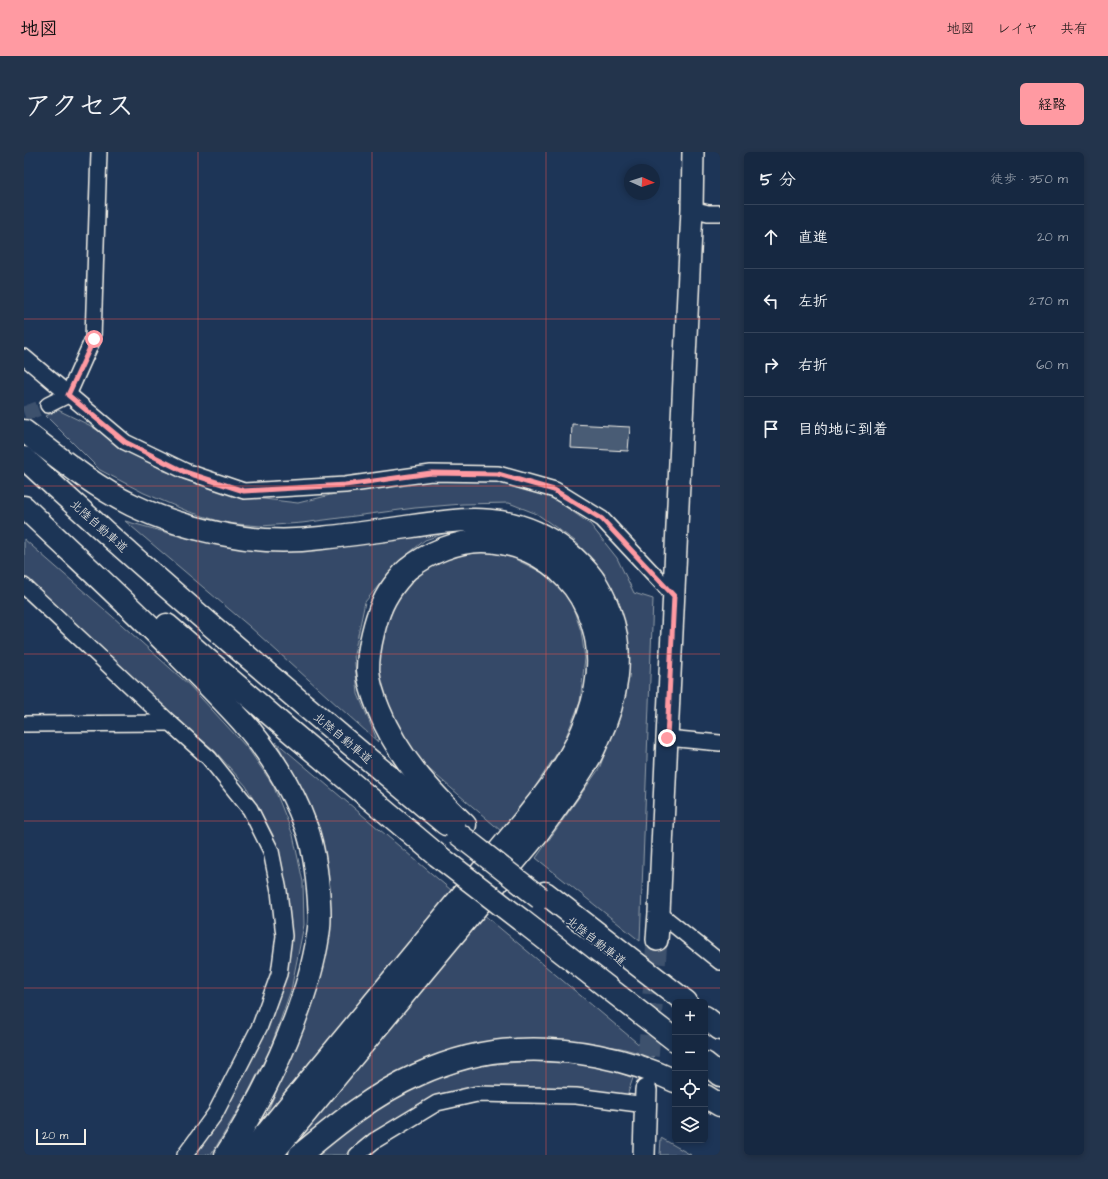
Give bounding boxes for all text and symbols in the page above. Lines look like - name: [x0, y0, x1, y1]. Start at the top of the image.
- text: 地図: [20, 16, 58, 43]
- text: 地図: [947, 19, 975, 39]
- text: レイヤ: [997, 19, 1038, 39]
- text: 共有: [1060, 19, 1088, 39]
- button: 経路: [1020, 83, 1084, 125]
- text: アクセス: [24, 87, 134, 126]
- north arrow: [624, 164, 660, 200]
- text: 5 分: [760, 168, 796, 192]
- text: 徒歩 · 350 m: [990, 170, 1068, 188]
- icon: ahead: [760, 226, 782, 248]
- text: 直進: [798, 227, 828, 248]
- text: 20 m: [1037, 228, 1068, 246]
- icon: left: [760, 290, 782, 312]
- text: 左折: [798, 291, 828, 312]
- text: 270 m: [1029, 292, 1068, 310]
- route start: [85, 330, 103, 348]
- icon: right: [760, 354, 782, 376]
- text: 右折: [798, 355, 828, 376]
- text: 60 m: [1036, 356, 1068, 374]
- icon: arrive: [760, 418, 782, 440]
- text: 目的地に到着: [798, 419, 888, 440]
- street label: 北陸自動車道: [66, 496, 131, 557]
- street label: 北陸自動車道: [310, 709, 376, 768]
- route end: [658, 729, 676, 747]
- street label: 北陸自動車道: [562, 913, 629, 970]
- map controls: [672, 999, 708, 1143]
- button: +: [672, 999, 708, 1035]
- button: −: [672, 1035, 708, 1071]
- button: locate: [672, 1071, 708, 1107]
- button: layers: [672, 1107, 708, 1143]
- scale bar: [36, 1127, 86, 1146]
- text: 20 m: [42, 1128, 68, 1143]

